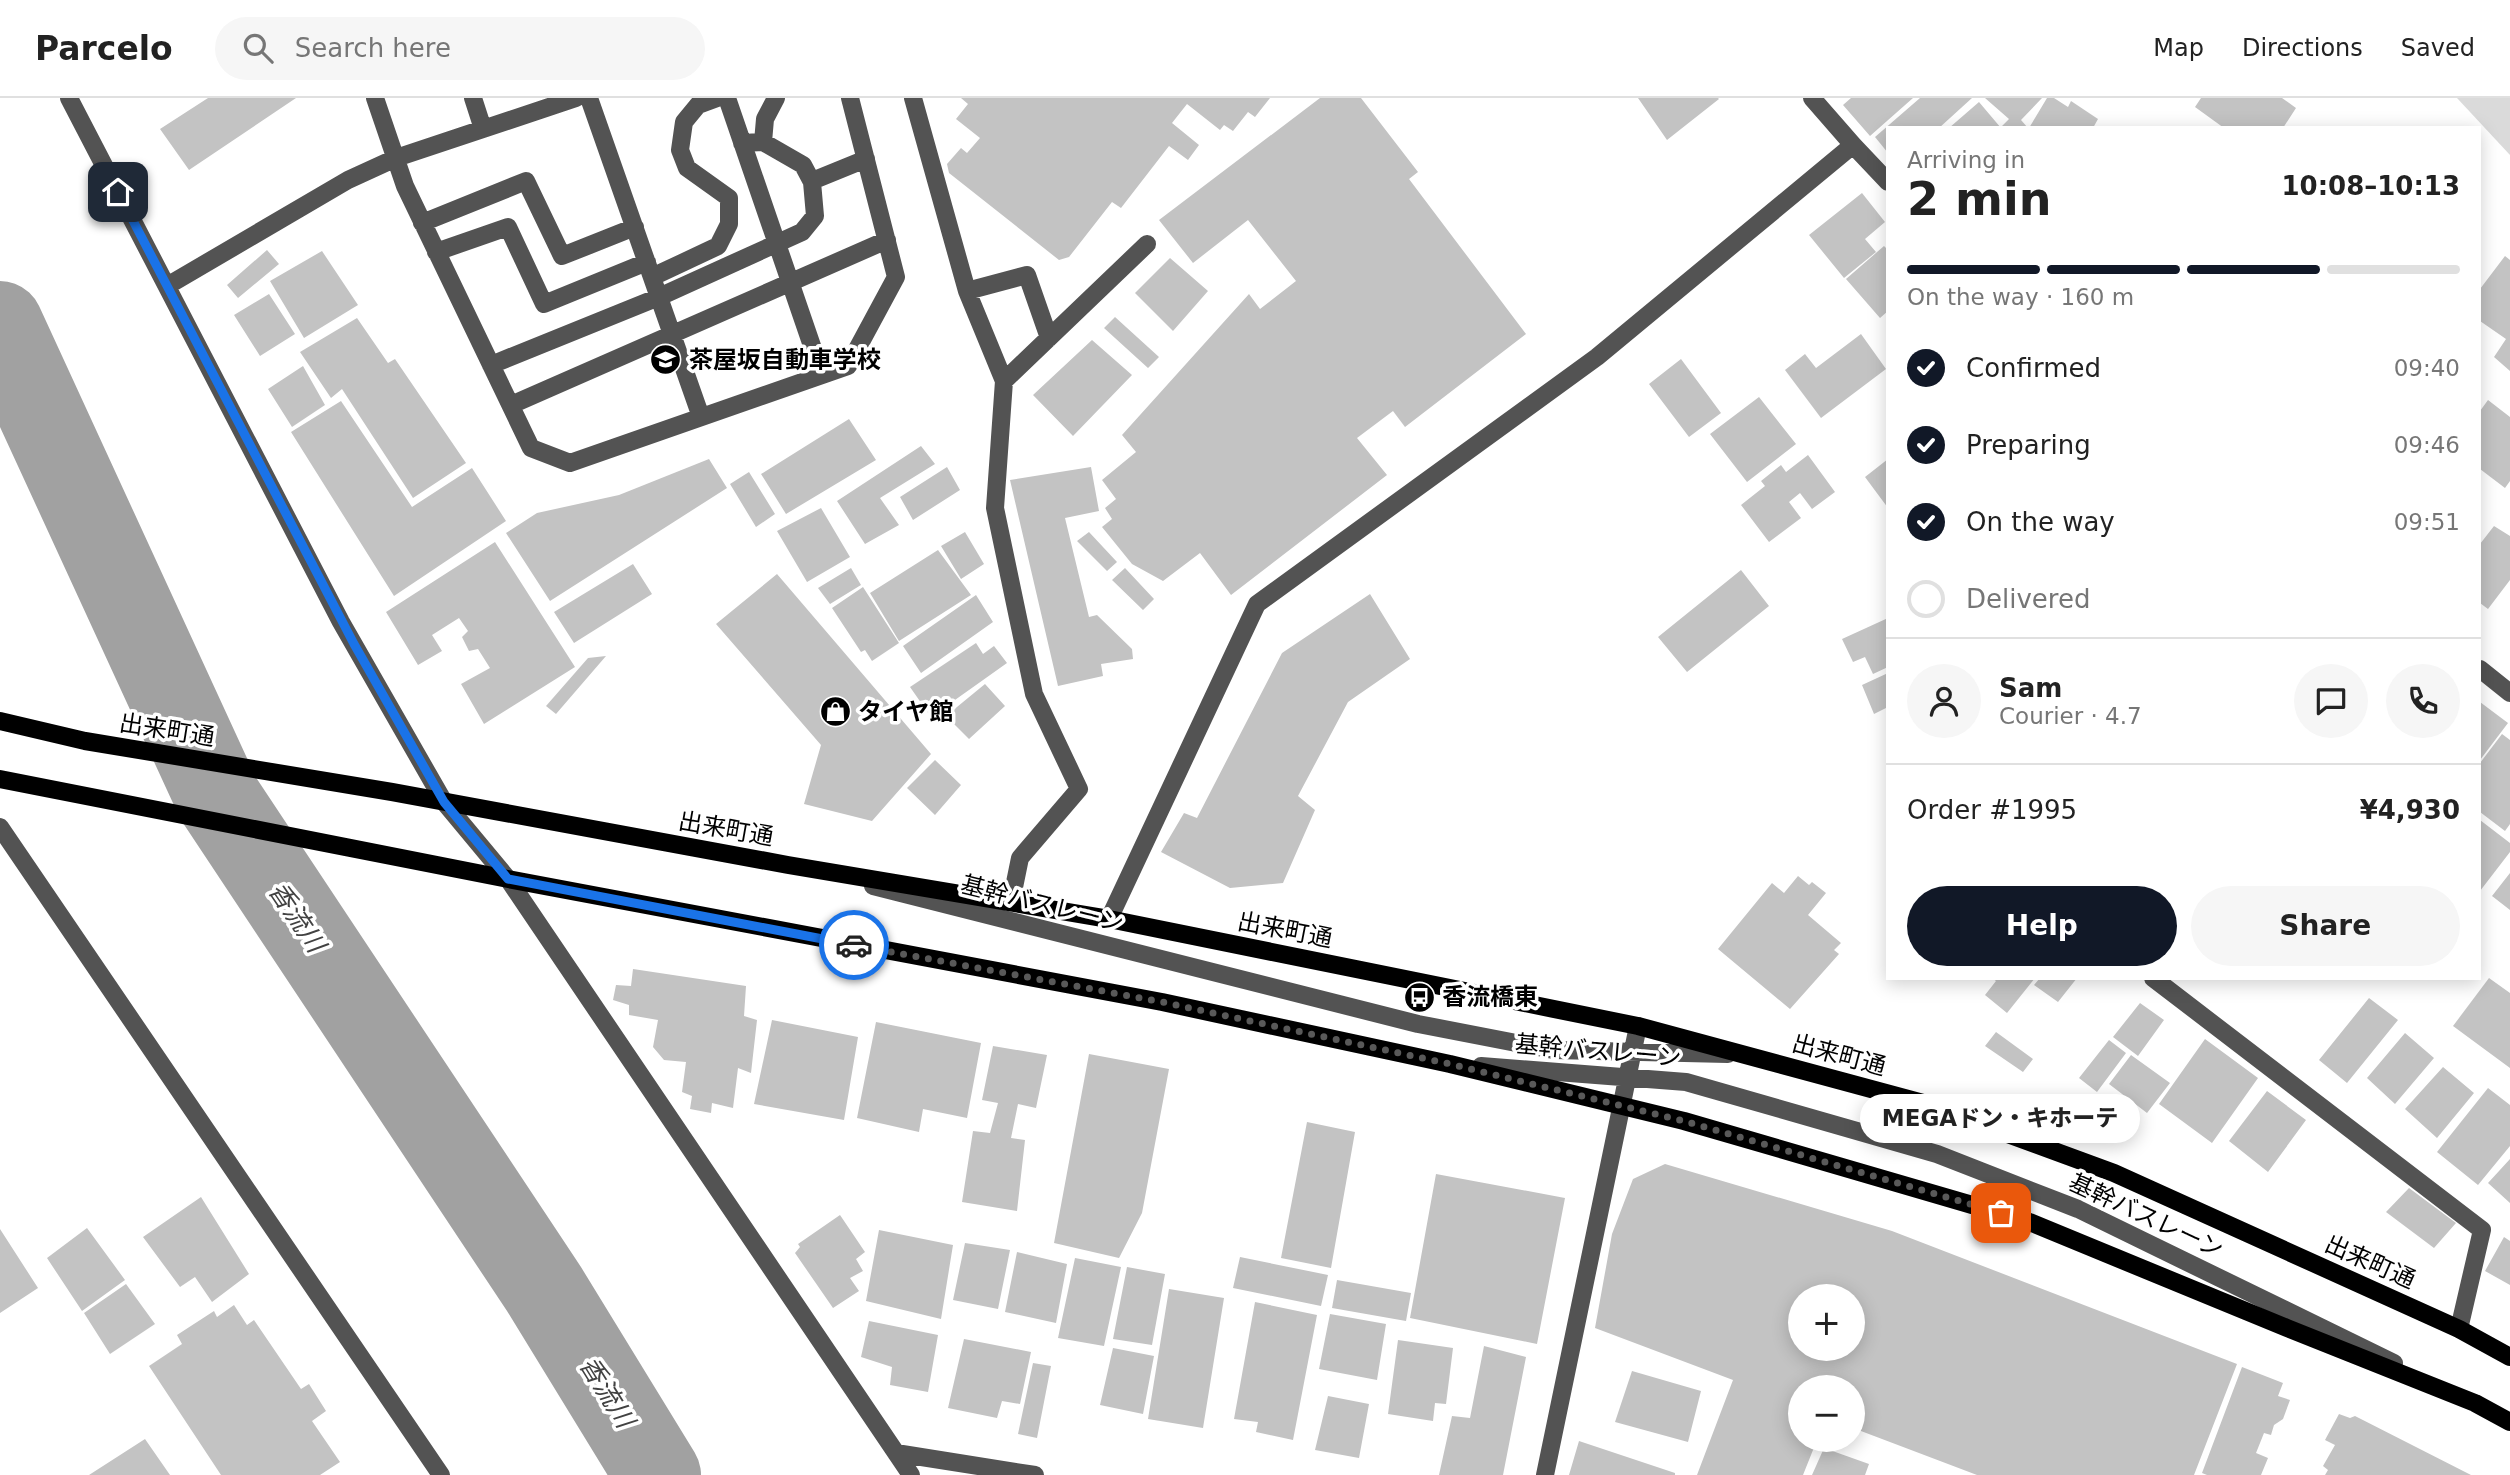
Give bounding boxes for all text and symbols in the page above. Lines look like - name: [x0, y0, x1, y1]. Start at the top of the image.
- search box: [215, 17, 705, 80]
- text: Parcelo: [35, 29, 173, 68]
- icon: search: [239, 29, 277, 67]
- text: Search here: [295, 33, 451, 63]
- text: Map: [2153, 34, 2204, 62]
- text: Directions: [2242, 34, 2363, 62]
- text: Saved: [2401, 34, 2475, 62]
- text: Arriving in: [1907, 147, 2025, 173]
- pin: [88, 162, 148, 222]
- text: 10:08–10:13: [2281, 171, 2460, 201]
- text: 2 min: [1907, 172, 2051, 226]
- icon: home: [99, 173, 137, 211]
- text: On the way · 160 m: [1907, 284, 2134, 310]
- school or university icon: 茶屋坂自動車学校: [649, 343, 683, 377]
- place label: 茶屋坂自動車学校: [689, 346, 881, 374]
- icon: check: [1907, 349, 1945, 387]
- text: Confirmed: [1966, 353, 2101, 383]
- text: 09:40: [2394, 355, 2460, 381]
- icon: check: [1907, 426, 1945, 464]
- text: Preparing: [1966, 430, 2091, 460]
- text: 09:46: [2394, 432, 2460, 458]
- icon: check: [1907, 503, 1945, 541]
- text: On the way: [1966, 507, 2115, 537]
- text: 09:51: [2394, 509, 2460, 535]
- text: Delivered: [1966, 584, 2090, 614]
- button: person: [1907, 664, 1981, 738]
- button: chat: [2294, 664, 2368, 738]
- button: phone: [2386, 664, 2460, 738]
- text: Sam: [1999, 673, 2062, 703]
- shop icon: タイヤ館: [818, 695, 852, 729]
- place label: タイヤ館: [858, 698, 953, 726]
- text: Courier · 4.7: [1999, 703, 2142, 729]
- street label: 出来町通: [117, 709, 217, 751]
- text: Order #1995: [1907, 795, 2077, 825]
- text: ¥4,930: [2360, 795, 2460, 825]
- street label: 出来町通: [676, 807, 776, 851]
- street label: 基幹バスレーン: [958, 870, 1126, 938]
- water label: 香流川: [263, 876, 333, 960]
- button: Help: [1907, 886, 2177, 966]
- button: Share: [2191, 886, 2460, 966]
- street label: 出来町通: [1235, 907, 1335, 953]
- courier: [819, 910, 889, 980]
- icon: car: [835, 926, 873, 964]
- bus stop icon: 香流橋東: [1402, 980, 1436, 1014]
- place label: 香流橋東: [1442, 983, 1538, 1011]
- street label: 出来町通: [1789, 1029, 1889, 1081]
- street label: 基幹バスレーン: [1514, 1030, 1682, 1072]
- callout: MEGAドン・キホーテ: [1861, 1094, 2141, 1143]
- text: MEGAドン・キホーテ: [1882, 1105, 2118, 1131]
- street label: 基幹バスレーン: [2064, 1168, 2228, 1264]
- pin: [1971, 1183, 2031, 1243]
- icon: bag: [1982, 1194, 2020, 1232]
- street label: 出来町通: [2320, 1230, 2420, 1294]
- map controls: [1788, 1284, 1865, 1452]
- button: +: [1788, 1284, 1865, 1361]
- water label: 香流川: [574, 1351, 642, 1436]
- button: −: [1788, 1375, 1865, 1452]

